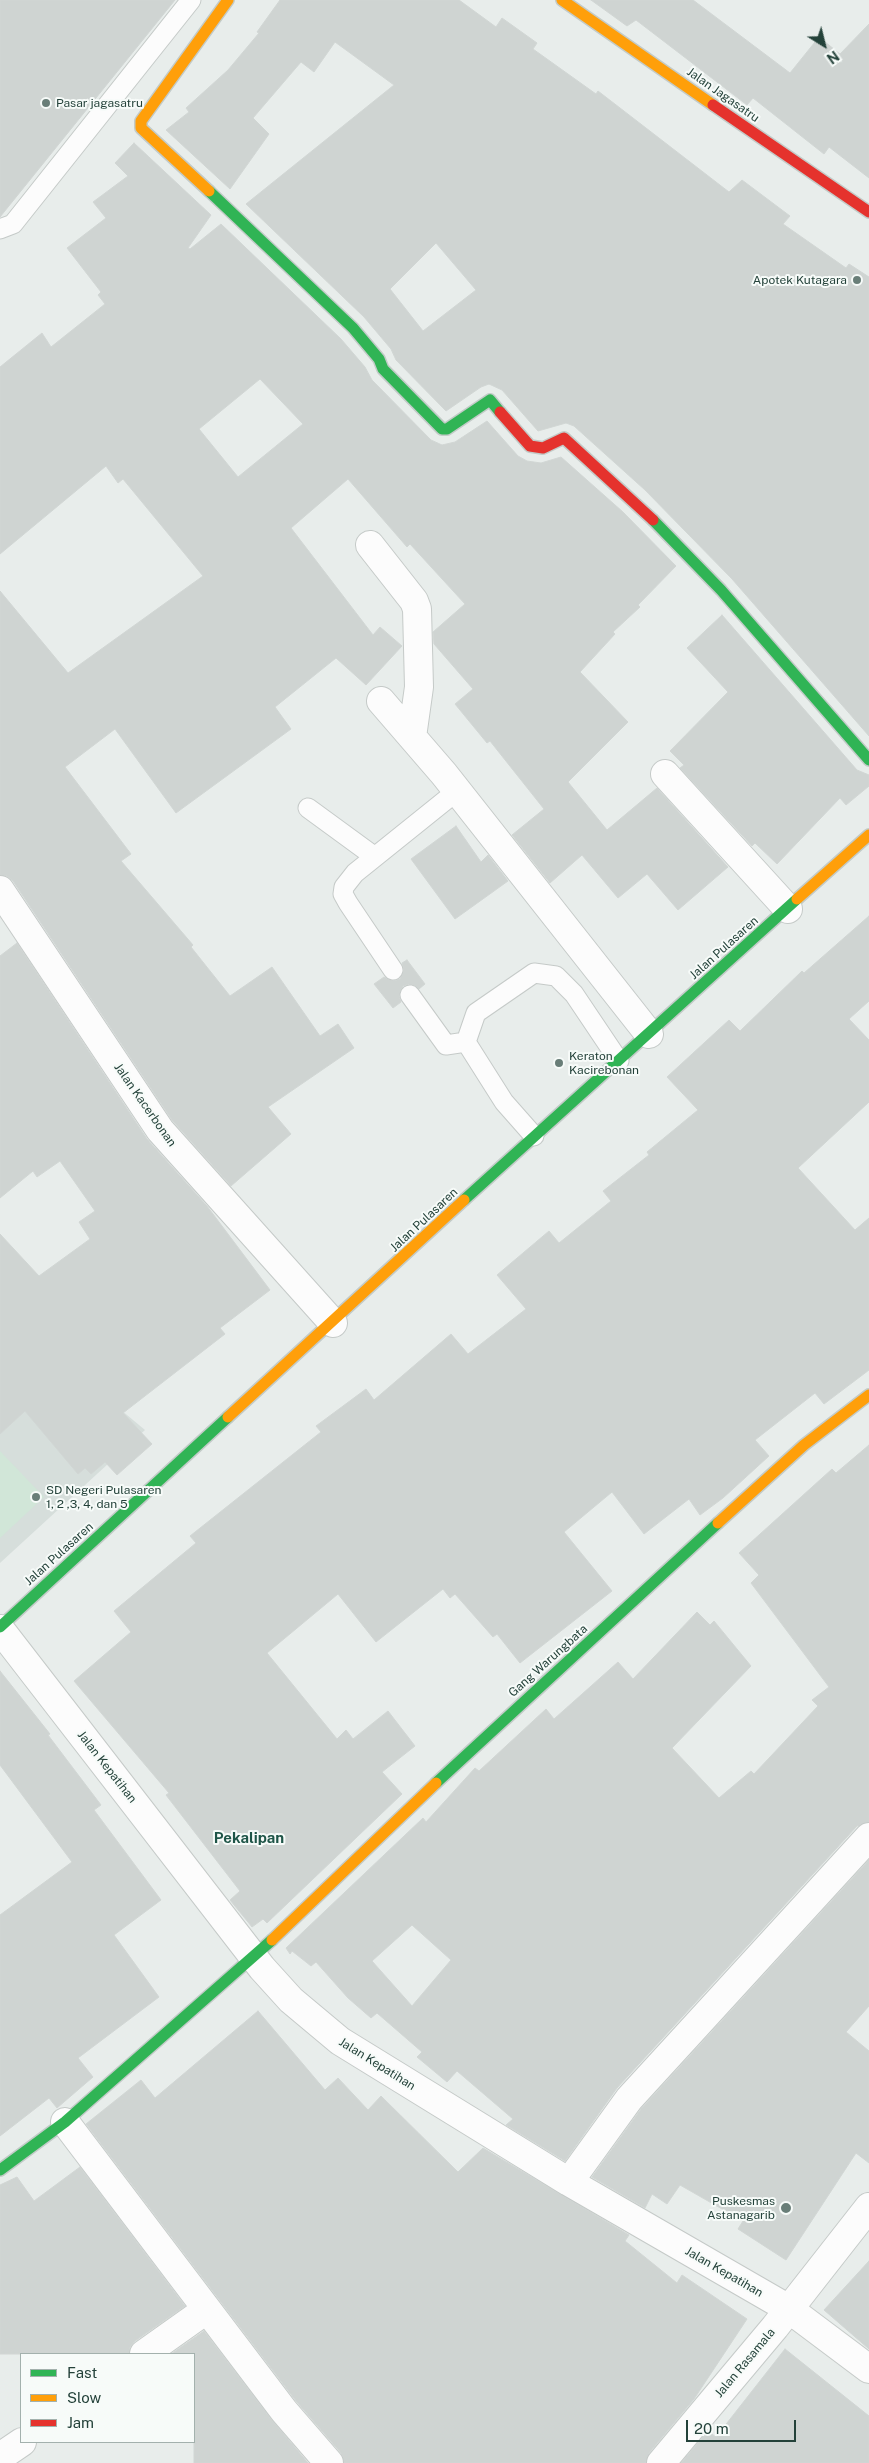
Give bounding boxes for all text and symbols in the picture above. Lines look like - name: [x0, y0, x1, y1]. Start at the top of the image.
- north arrow: [799, 20, 849, 70]
- text: N: [824, 47, 842, 67]
- street label: Jalan Jagasatru: [684, 65, 762, 125]
- place label: Pasar jagasatru: [56, 96, 143, 110]
- marker: Pasar jagasatru: [40, 97, 52, 109]
- place label: Apotek Kutagara: [753, 273, 847, 287]
- marker: Apotek Kutagara: [851, 274, 863, 286]
- street label: Jalan Pulasaren: [687, 913, 761, 983]
- place label: Keraton Kacirebonan: [569, 1049, 639, 1077]
- marker: Keraton Kacirebonan: [553, 1057, 565, 1069]
- street label: Jalan Kacerbonan: [111, 1061, 179, 1149]
- street label: Jalan Pulasaren: [387, 1185, 461, 1255]
- place label: SD Negeri Pulasaren 1, 2 ,3, 4, dan 5: [46, 1483, 161, 1511]
- marker: SD Negeri Pulasaren 1, 2 ,3, 4, dan 5: [30, 1491, 42, 1503]
- street label: Jalan Pulasaren: [22, 1519, 96, 1589]
- street label: Gang Warungbata: [506, 1622, 590, 1700]
- street label: Jalan Kepatihan: [74, 1728, 140, 1806]
- district label: Pekalipan: [214, 1829, 284, 1847]
- street label: Jalan Kepatihan: [336, 2035, 418, 2093]
- place label: Puskesmas Astanagarib: [707, 2194, 775, 2222]
- marker: Puskesmas Astanagarib: [779, 2201, 793, 2215]
- street label: Jalan Kepatihan: [682, 2244, 766, 2300]
- street label: Jalan Rasamala: [712, 2325, 778, 2401]
- legend: [20, 2353, 195, 2443]
- text: Fast: [67, 2364, 97, 2381]
- text: Slow: [67, 2389, 101, 2406]
- scale bar: [689, 2410, 799, 2442]
- text: Jam: [67, 2414, 94, 2431]
- text: 20 m: [694, 2420, 729, 2437]

